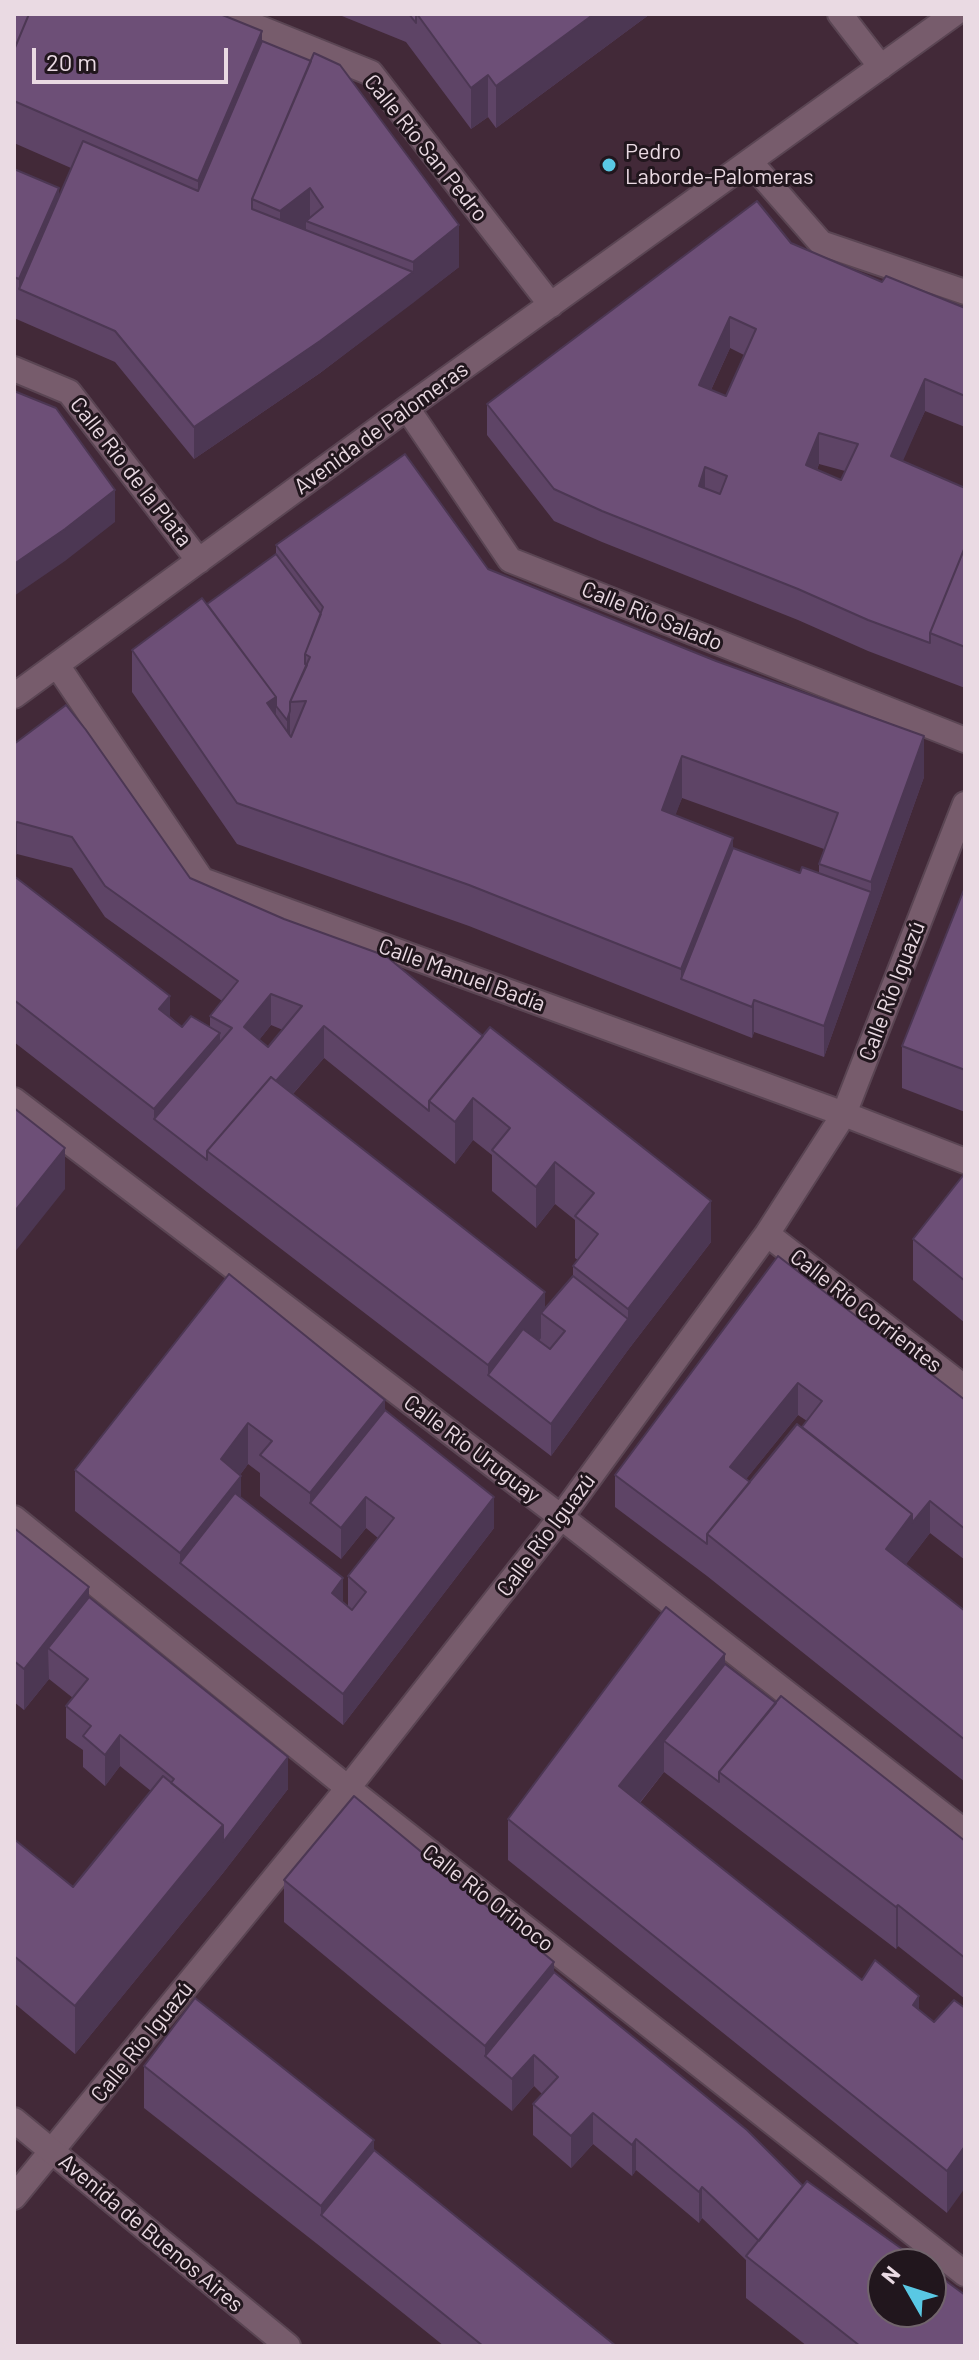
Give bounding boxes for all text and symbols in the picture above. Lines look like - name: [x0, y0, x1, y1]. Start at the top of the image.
- scale bar: [36, 32, 232, 82]
- text: 20 m: [46, 47, 97, 76]
- street label: Calle Río San Pedro: [359, 69, 493, 227]
- place label: Pedro Laborde-Palomeras: [625, 139, 814, 190]
- marker: Pedro Laborde-Palomeras: [600, 156, 618, 174]
- street label: Avenida de Palomeras: [289, 356, 473, 500]
- street label: Calle Río de la Plata: [64, 392, 198, 552]
- street label: Calle Río Salado: [578, 576, 726, 656]
- street label: Calle Río Iguazú: [853, 917, 931, 1065]
- street label: Calle Manuel Badía: [375, 933, 549, 1017]
- street label: Calle Río Corrientes: [785, 1243, 947, 1379]
- street label: Calle Río Uruguay: [399, 1389, 545, 1509]
- street label: Calle Río Iguazú: [491, 1468, 601, 1602]
- street label: Calle Río Orinoco: [417, 1838, 559, 1958]
- street label: Calle Río Iguazú: [85, 1976, 199, 2108]
- street label: Avenida de Buenos Aires: [53, 2148, 249, 2318]
- north arrow: [867, 2248, 947, 2328]
- text: N: [875, 2260, 905, 2288]

